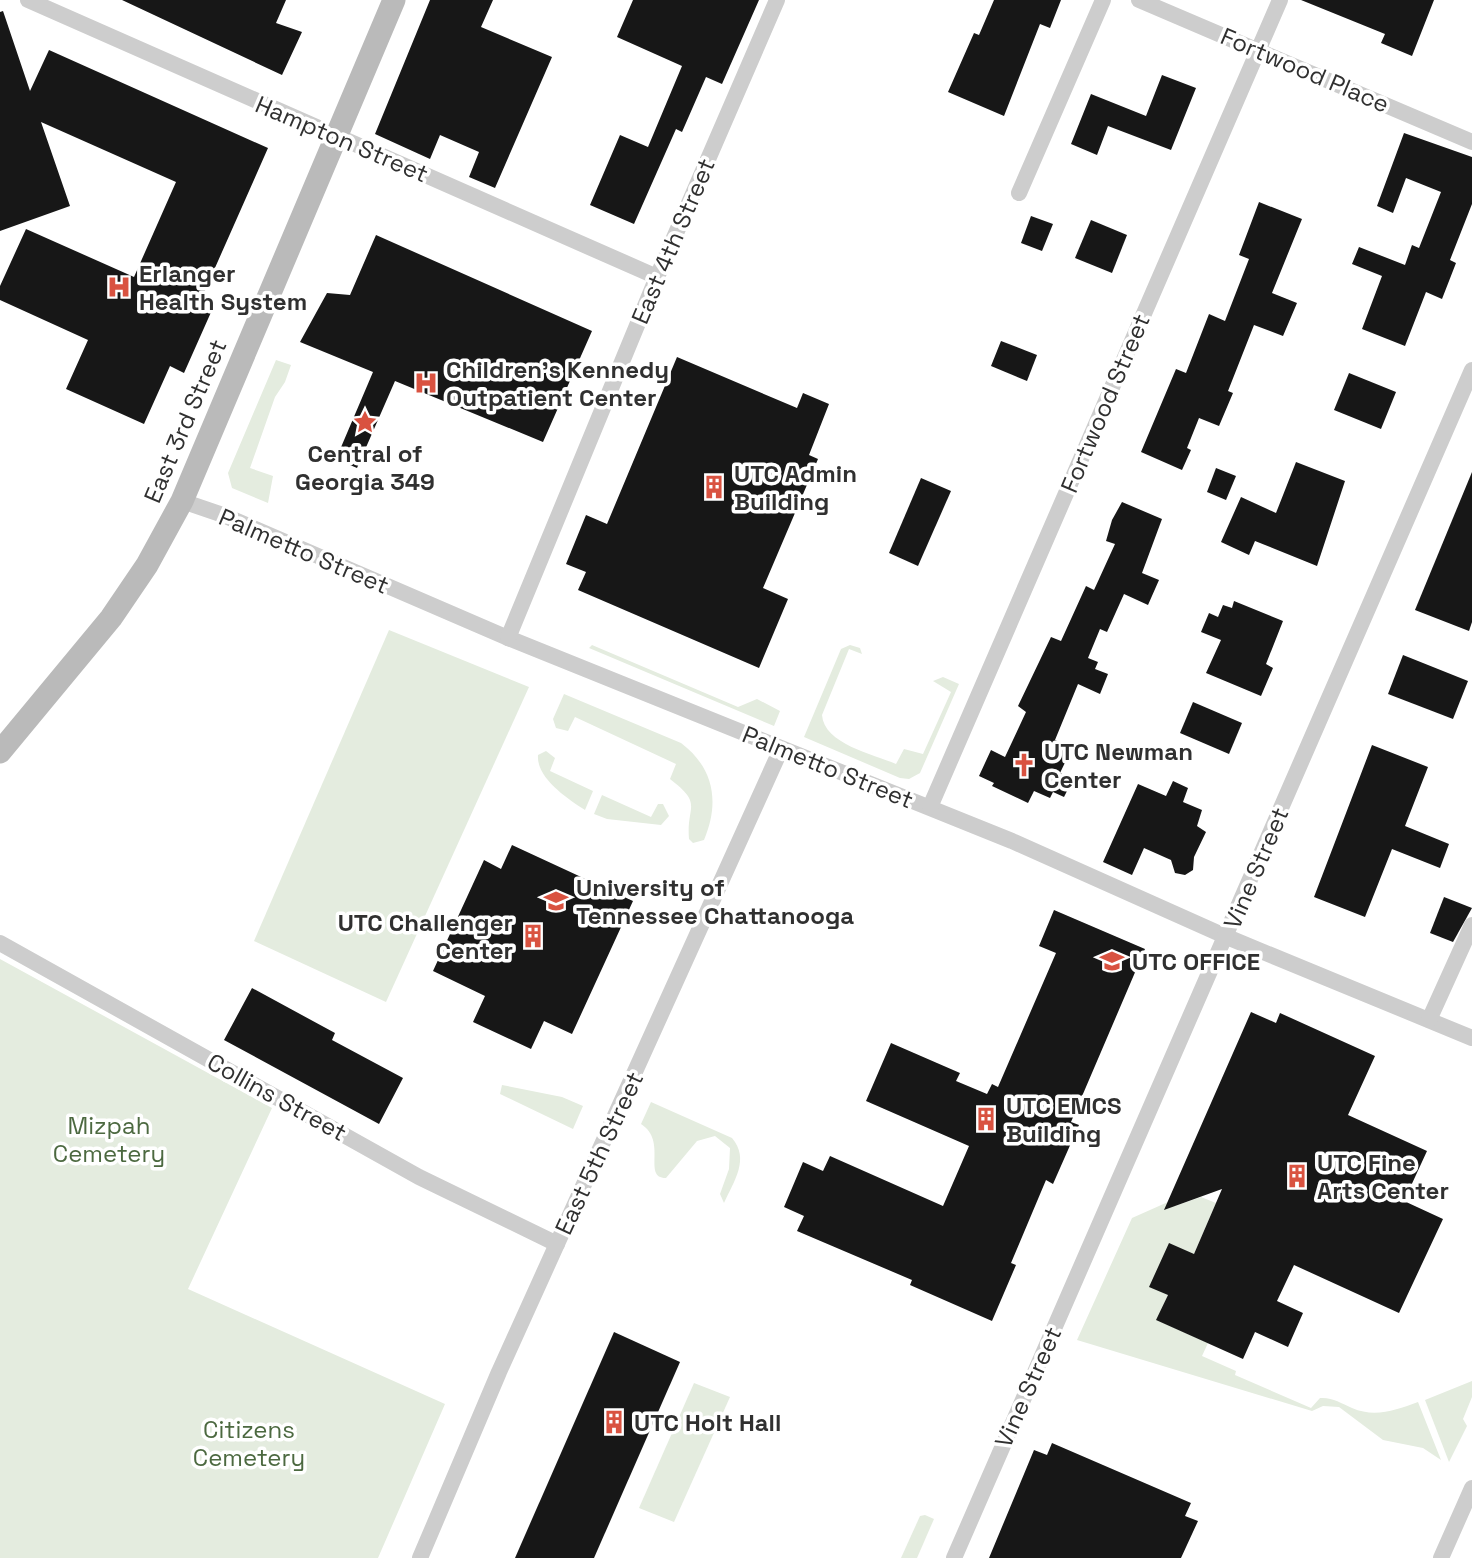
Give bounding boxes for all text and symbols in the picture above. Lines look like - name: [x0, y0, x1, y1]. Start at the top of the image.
- street label: Fortwood Place: [1216, 20, 1394, 120]
- street label: Hampton Street: [251, 89, 433, 189]
- street label: East 4th Street: [624, 153, 722, 329]
- place label: Erlanger Health System: [139, 258, 307, 317]
- hospital icon: Erlanger Health System: [105, 273, 133, 301]
- street label: Fortwood Street: [1053, 309, 1157, 497]
- street label: East 3rd Street: [137, 334, 233, 508]
- place label: Children's Kennedy Outpatient Center: [446, 354, 669, 413]
- hospital icon: Children's Kennedy Outpatient Center: [412, 369, 440, 397]
- place icon: Central of Georgia 349: [351, 408, 379, 436]
- place label: Central of Georgia 349: [295, 438, 435, 497]
- place label: UTC Admin Building: [734, 458, 857, 517]
- building icon: UTC Admin Building: [700, 473, 728, 501]
- street label: Palmetto Street: [214, 501, 394, 601]
- street label: Palmetto Street: [738, 719, 918, 815]
- place label: UTC Newman Center: [1044, 736, 1193, 795]
- church icon: UTC Newman Center: [1010, 751, 1038, 779]
- street label: Vine Street: [1216, 802, 1296, 934]
- place label: University of Tennessee Chattanooga: [576, 872, 854, 931]
- school or university icon: University of Tennessee Chattanooga: [542, 887, 570, 915]
- place label: UTC Challenger Center: [338, 907, 513, 966]
- building icon: UTC Challenger Center: [519, 922, 547, 950]
- place label: UTC OFFICE: [1132, 946, 1260, 977]
- school or university icon: UTC OFFICE: [1098, 947, 1126, 975]
- street label: Collins Street: [202, 1046, 352, 1148]
- street label: East 5th Street: [548, 1066, 650, 1240]
- place label: UTC EMCS Building: [1006, 1090, 1122, 1149]
- building icon: UTC EMCS Building: [972, 1105, 1000, 1133]
- park label: Mizpah Cemetery: [53, 1110, 165, 1169]
- place label: UTC Fine Arts Center: [1317, 1147, 1449, 1206]
- building icon: UTC Fine Arts Center: [1283, 1162, 1311, 1190]
- street label: Vine Street: [988, 1322, 1068, 1452]
- place label: UTC Holt Hall: [634, 1407, 781, 1438]
- building icon: UTC Holt Hall: [600, 1408, 628, 1436]
- park label: Citizens Cemetery: [193, 1414, 305, 1473]

